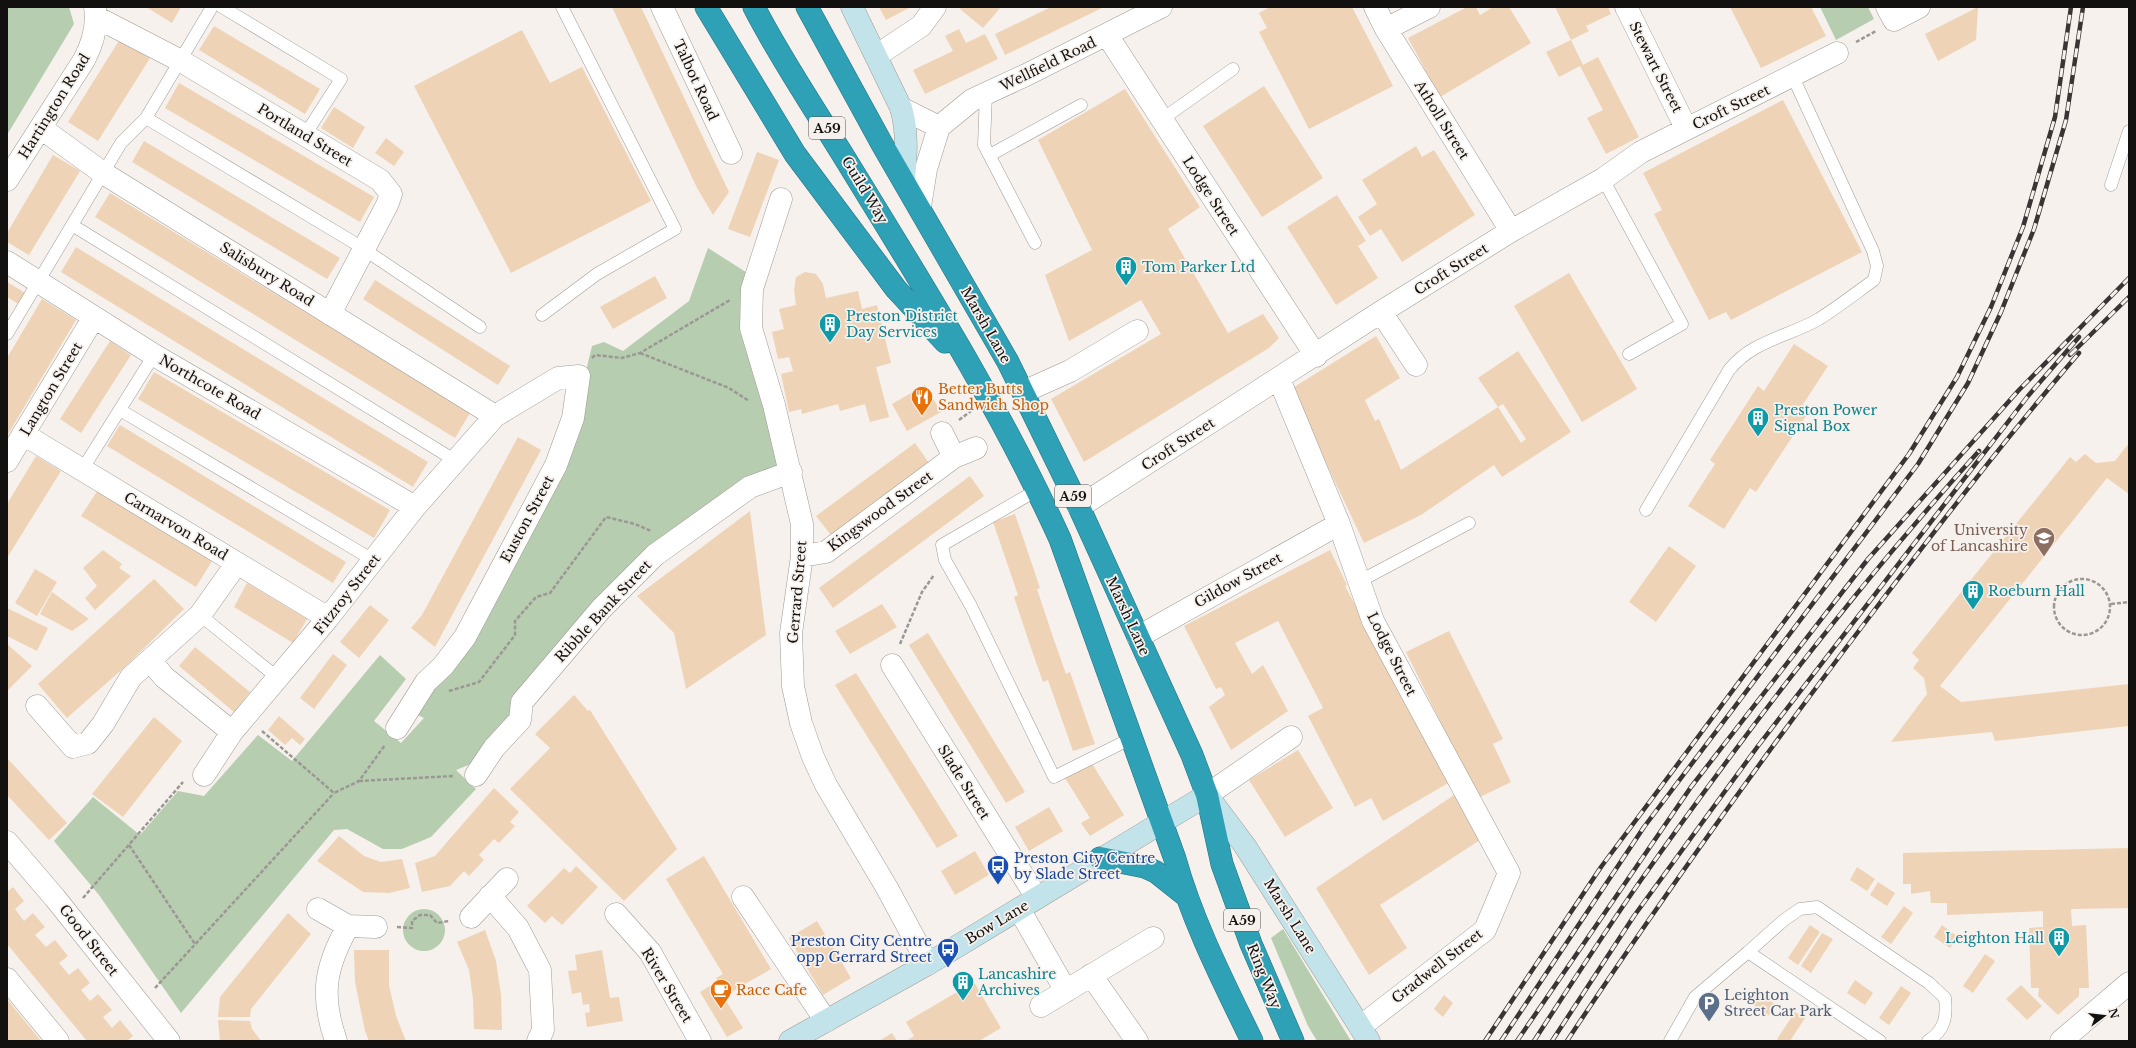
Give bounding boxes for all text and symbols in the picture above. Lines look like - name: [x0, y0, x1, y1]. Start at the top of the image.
- street label: Stewart Street: [1625, 18, 1687, 116]
- street label: Wellfield Road: [996, 33, 1100, 96]
- street label: Talbot Road: [669, 37, 723, 124]
- street label: Hartington Road: [14, 50, 94, 162]
- street label: Atholl Street: [1410, 76, 1474, 164]
- street label: Croft Street: [1689, 80, 1773, 134]
- street label: Portland Street: [254, 100, 356, 171]
- road number: A59: [809, 117, 845, 139]
- street label: Guild Way: [838, 153, 892, 227]
- street label: Lodge Street: [1179, 153, 1244, 240]
- street label: Salisbury Road: [217, 238, 318, 310]
- street label: Croft Street: [1411, 239, 1492, 299]
- building icon: Tom Parker Ltd: [1113, 254, 1139, 287]
- place label: Tom Parker Ltd: [1142, 258, 1256, 276]
- street label: Marsh Lane: [957, 284, 1015, 366]
- place label: Preston District Day Services: [846, 307, 958, 341]
- building icon: Preston District Day Services: [817, 311, 843, 344]
- street label: Langton Street: [16, 338, 86, 439]
- street label: Northcote Road: [156, 351, 264, 424]
- place label: Better Butts Sandwich Shop: [938, 380, 1049, 414]
- restaurant icon: Better Butts Sandwich Shop: [909, 384, 935, 417]
- place label: Preston Power Signal Box: [1774, 401, 1877, 435]
- building icon: Preston Power Signal Box: [1745, 405, 1771, 438]
- street label: Croft Street: [1138, 413, 1219, 474]
- street label: Kingswood Street: [824, 466, 937, 555]
- street label: Euston Street: [496, 472, 558, 566]
- road number: A59: [1055, 485, 1091, 507]
- street label: Carnarvon Road: [121, 488, 232, 564]
- place label: University of Lancashire: [1931, 521, 2028, 555]
- school or university icon: University of Lancashire: [2031, 525, 2057, 558]
- street label: Gerrard Street: [784, 539, 811, 644]
- street label: Gildow Street: [1191, 548, 1286, 612]
- street label: Fitzroy Street: [310, 550, 384, 638]
- street label: Ribble Bank Street: [551, 556, 656, 666]
- street label: Marsh Lane: [1102, 574, 1154, 658]
- building icon: Roeburn Hall: [1960, 578, 1986, 611]
- place label: Roeburn Hall: [1988, 582, 2085, 600]
- street label: Lodge Street: [1363, 609, 1421, 699]
- street label: Slade Street: [934, 741, 995, 823]
- place label: Preston City Centre by Slade Street: [1013, 849, 1155, 883]
- bus stop icon: Preston City Centre by Slade Street: [985, 853, 1011, 886]
- street label: Marsh Lane: [1260, 875, 1320, 957]
- street label: Bow Lane: [962, 896, 1032, 948]
- street label: Good Street: [55, 901, 123, 980]
- road number: A59: [1224, 909, 1260, 931]
- street label: Gradwell Street: [1388, 924, 1487, 1007]
- building icon: Leighton Hall: [2046, 925, 2072, 958]
- place label: Leighton Hall: [1945, 929, 2044, 947]
- place label: Preston City Centre opp Gerrard Street: [791, 932, 933, 966]
- bus stop icon: Preston City Centre opp Gerrard Street: [935, 936, 961, 969]
- street label: Ring Way: [1243, 941, 1285, 1011]
- street label: River Street: [638, 944, 697, 1026]
- place label: Lancashire Archives: [977, 965, 1056, 999]
- building icon: Lancashire Archives: [950, 969, 976, 1002]
- cafe icon: Race Cafe: [708, 977, 734, 1010]
- place label: Race Cafe: [736, 981, 807, 999]
- place label: Leighton Street Car Park: [1724, 986, 1832, 1020]
- parking icon: Leighton Street Car Park: [1696, 990, 1722, 1023]
- north arrow: [2084, 996, 2124, 1036]
- text: N: [2106, 1007, 2122, 1021]

